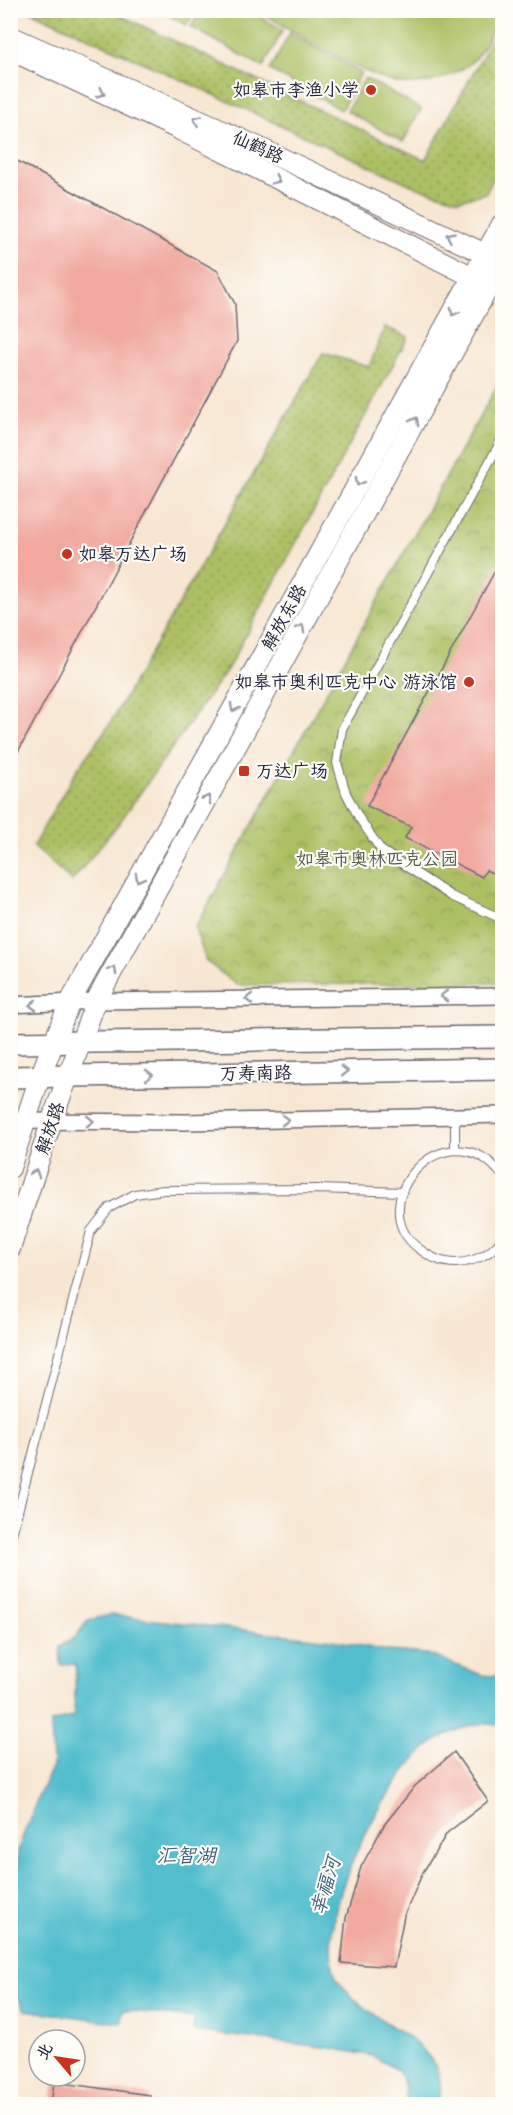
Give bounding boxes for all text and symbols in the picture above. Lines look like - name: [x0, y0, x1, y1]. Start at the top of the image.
- place label: 如皋市李渔小学: [233, 78, 359, 102]
- marker: 如皋市李渔小学: [364, 83, 378, 97]
- one-way arrow: [95, 86, 106, 98]
- one-way arrow: [192, 115, 203, 127]
- street label: 仙鹤路: [228, 125, 288, 169]
- one-way arrow: [270, 172, 281, 184]
- one-way arrow: [446, 232, 457, 244]
- one-way arrow: [450, 306, 461, 316]
- one-way arrow: [408, 417, 419, 427]
- one-way arrow: [355, 476, 366, 487]
- place label: 如皋万达广场: [79, 542, 187, 566]
- marker: 如皋万达广场: [60, 547, 74, 561]
- street label: 解放东路: [256, 580, 312, 654]
- one-way arrow: [294, 624, 305, 635]
- place label: 如皋市奥利匹克中心 游泳馆: [235, 670, 457, 694]
- marker: 如皋市奥利匹克中心 游泳馆: [462, 675, 476, 689]
- one-way arrow: [230, 702, 241, 712]
- place label: 万达广场: [256, 759, 328, 783]
- marker: 万达广场: [237, 764, 251, 778]
- one-way arrow: [200, 795, 211, 805]
- park label: 如皋市奥林匹克公园: [296, 847, 458, 871]
- one-way arrow: [135, 872, 146, 882]
- one-way arrow: [106, 966, 117, 976]
- one-way arrow: [440, 990, 449, 1002]
- one-way arrow: [245, 993, 254, 1005]
- one-way arrow: [29, 999, 38, 1011]
- street label: 万寿南路: [220, 1060, 292, 1086]
- one-way arrow: [339, 1065, 348, 1078]
- one-way arrow: [144, 1068, 153, 1081]
- street label: 解放路: [30, 1099, 70, 1157]
- one-way arrow: [280, 1113, 289, 1126]
- one-way arrow: [85, 1114, 94, 1127]
- one-way arrow: [27, 1168, 40, 1179]
- water label: 汇智湖: [156, 1842, 218, 1868]
- water label: 幸福河: [304, 1851, 347, 1918]
- north arrow: [27, 2028, 87, 2088]
- text: 北: [31, 2039, 57, 2063]

